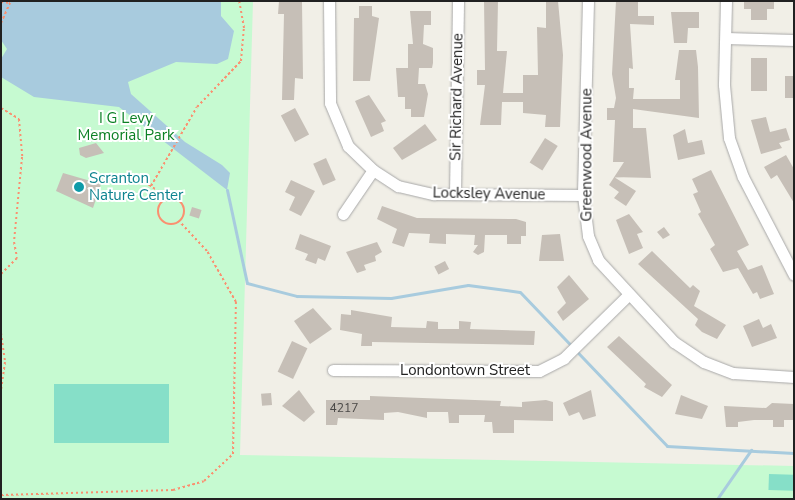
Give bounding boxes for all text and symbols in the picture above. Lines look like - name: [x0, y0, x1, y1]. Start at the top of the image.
- street label: Sir Richard Avenue: [447, 33, 467, 161]
- street label: Greenwood Avenue: [578, 88, 596, 222]
- park label: I G Levy Memorial Park: [77, 109, 175, 144]
- place label: Scranton Nature Center: [89, 169, 183, 204]
- marker: Scranton Nature Center: [73, 181, 85, 193]
- street label: Locksley Avenue: [432, 184, 546, 204]
- street label: Londontown Street: [400, 362, 530, 380]
- house number: 4217: [330, 402, 358, 416]

